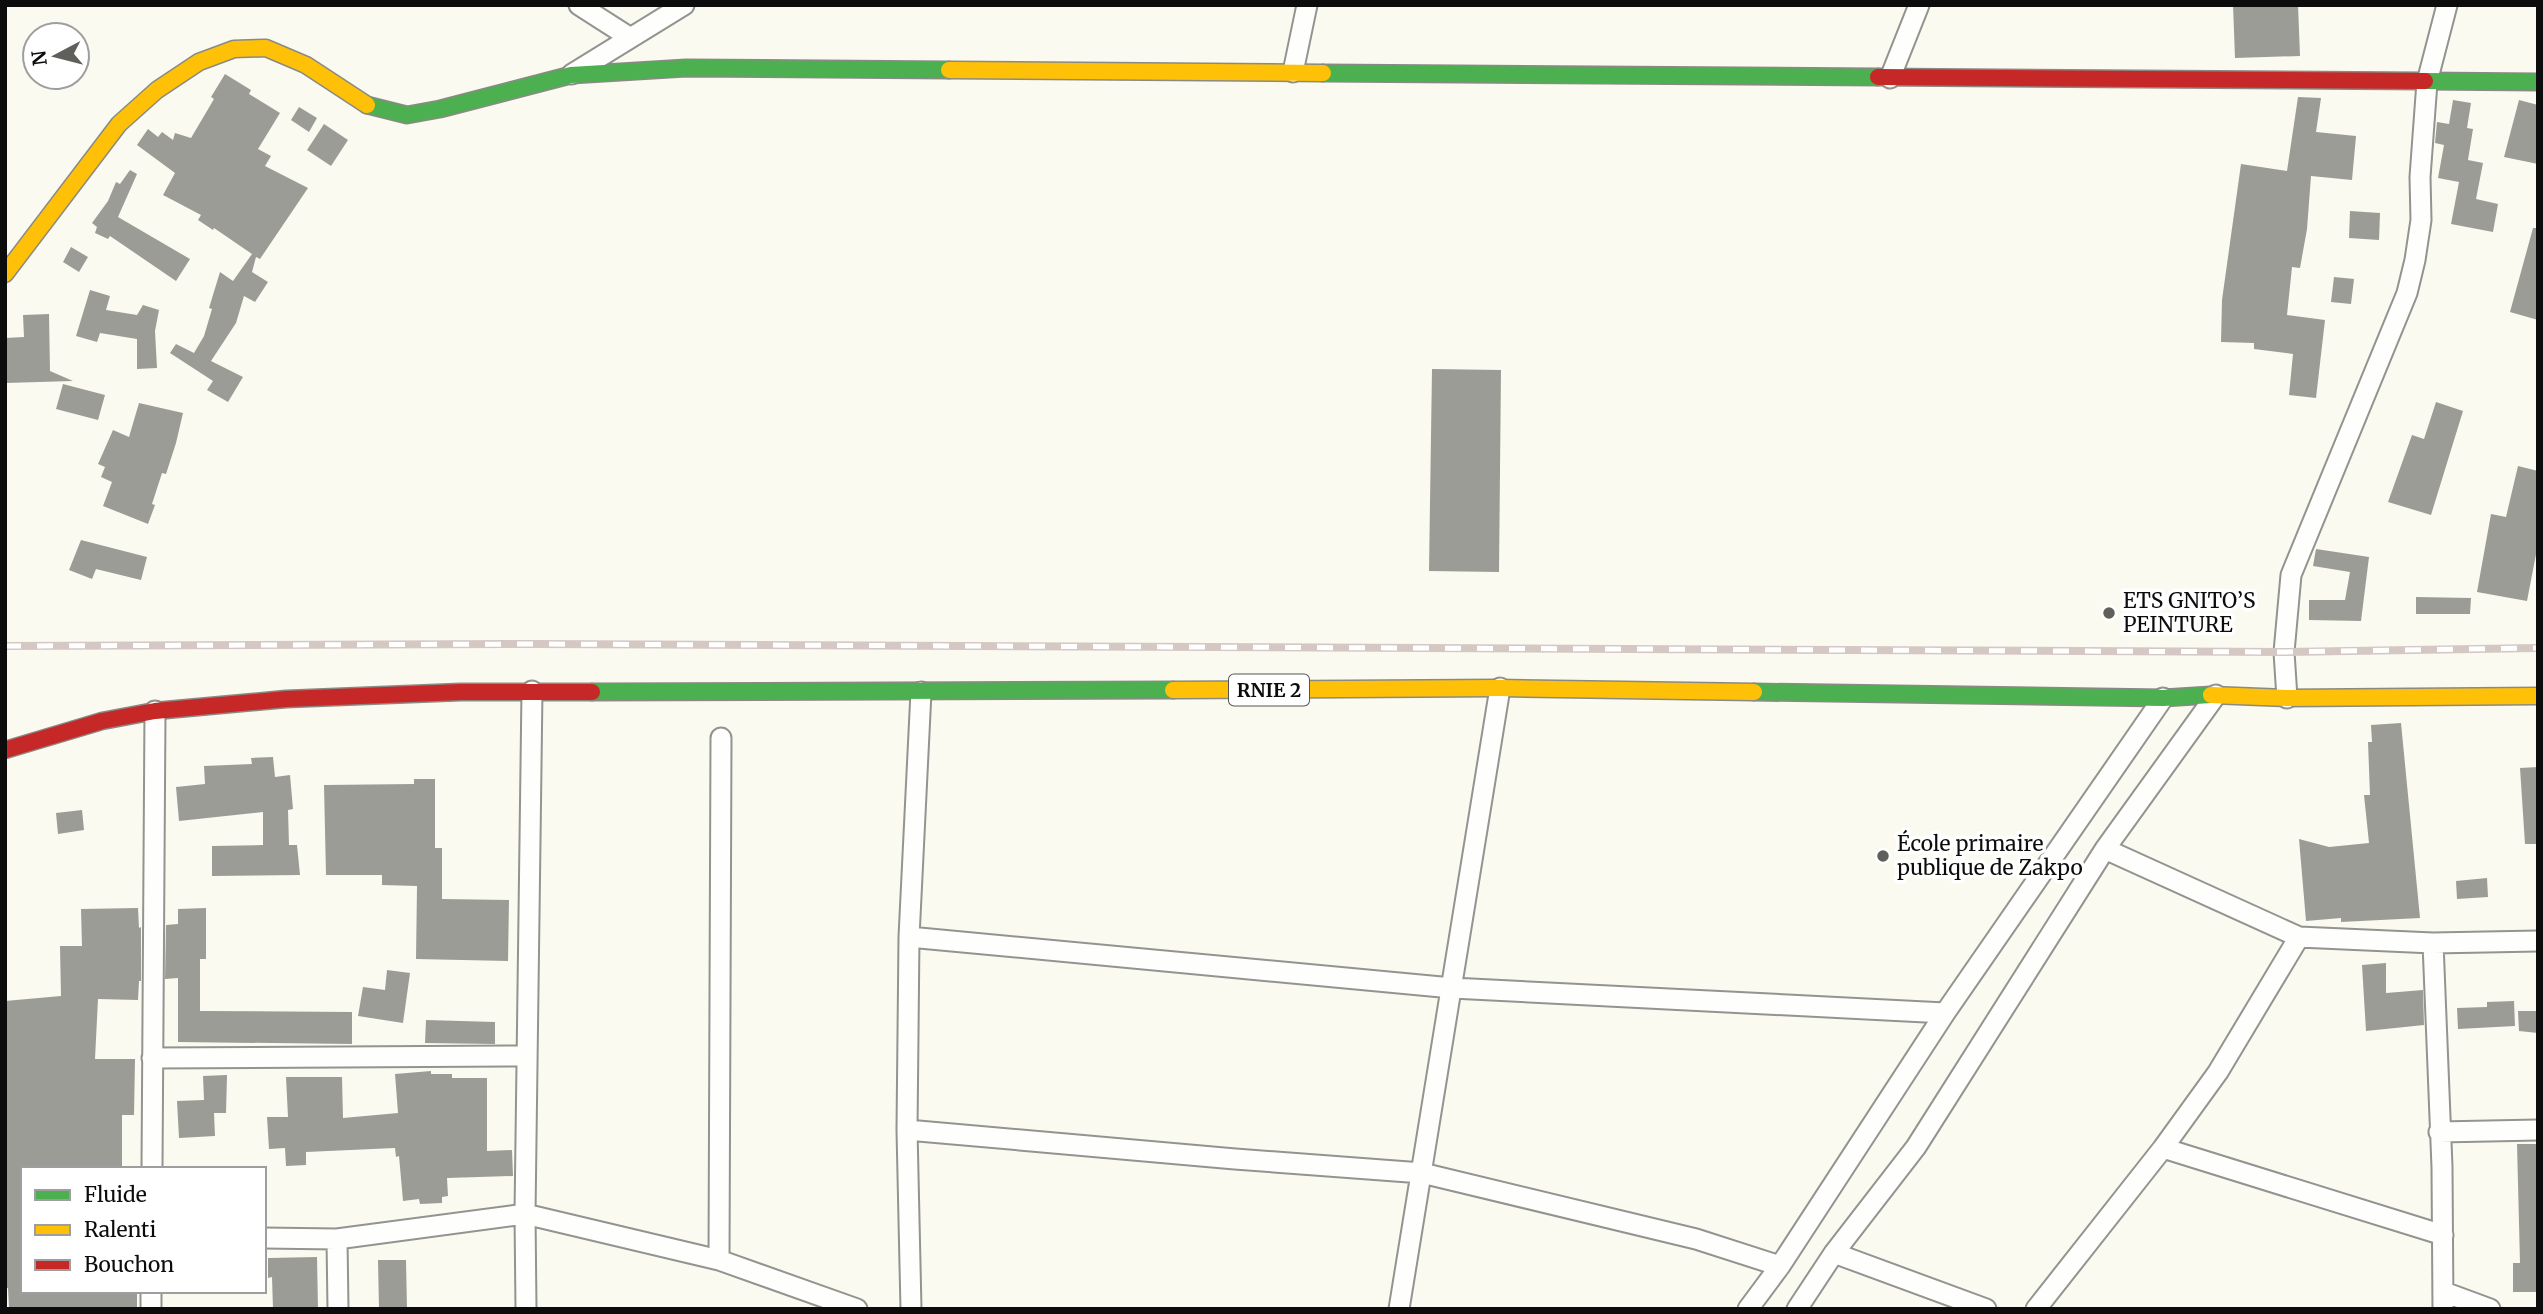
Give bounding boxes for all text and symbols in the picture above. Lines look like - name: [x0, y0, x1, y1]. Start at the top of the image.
- north arrow: [21, 21, 91, 91]
- text: N: [26, 49, 52, 67]
- place label: ETS GNITO’S PEINTURE: [2123, 587, 2255, 638]
- marker: ETS GNITO’S PEINTURE: [2101, 605, 2117, 621]
- road number: RNIE 2: [1229, 674, 1309, 706]
- place label: École primaire publique de Zakpo: [1897, 829, 2083, 881]
- marker: École primaire publique de Zakpo: [1875, 848, 1891, 864]
- legend: [21, 1167, 266, 1293]
- text: Fluide: [84, 1181, 147, 1208]
- text: Ralenti: [84, 1216, 156, 1243]
- text: Bouchon: [84, 1251, 174, 1278]

